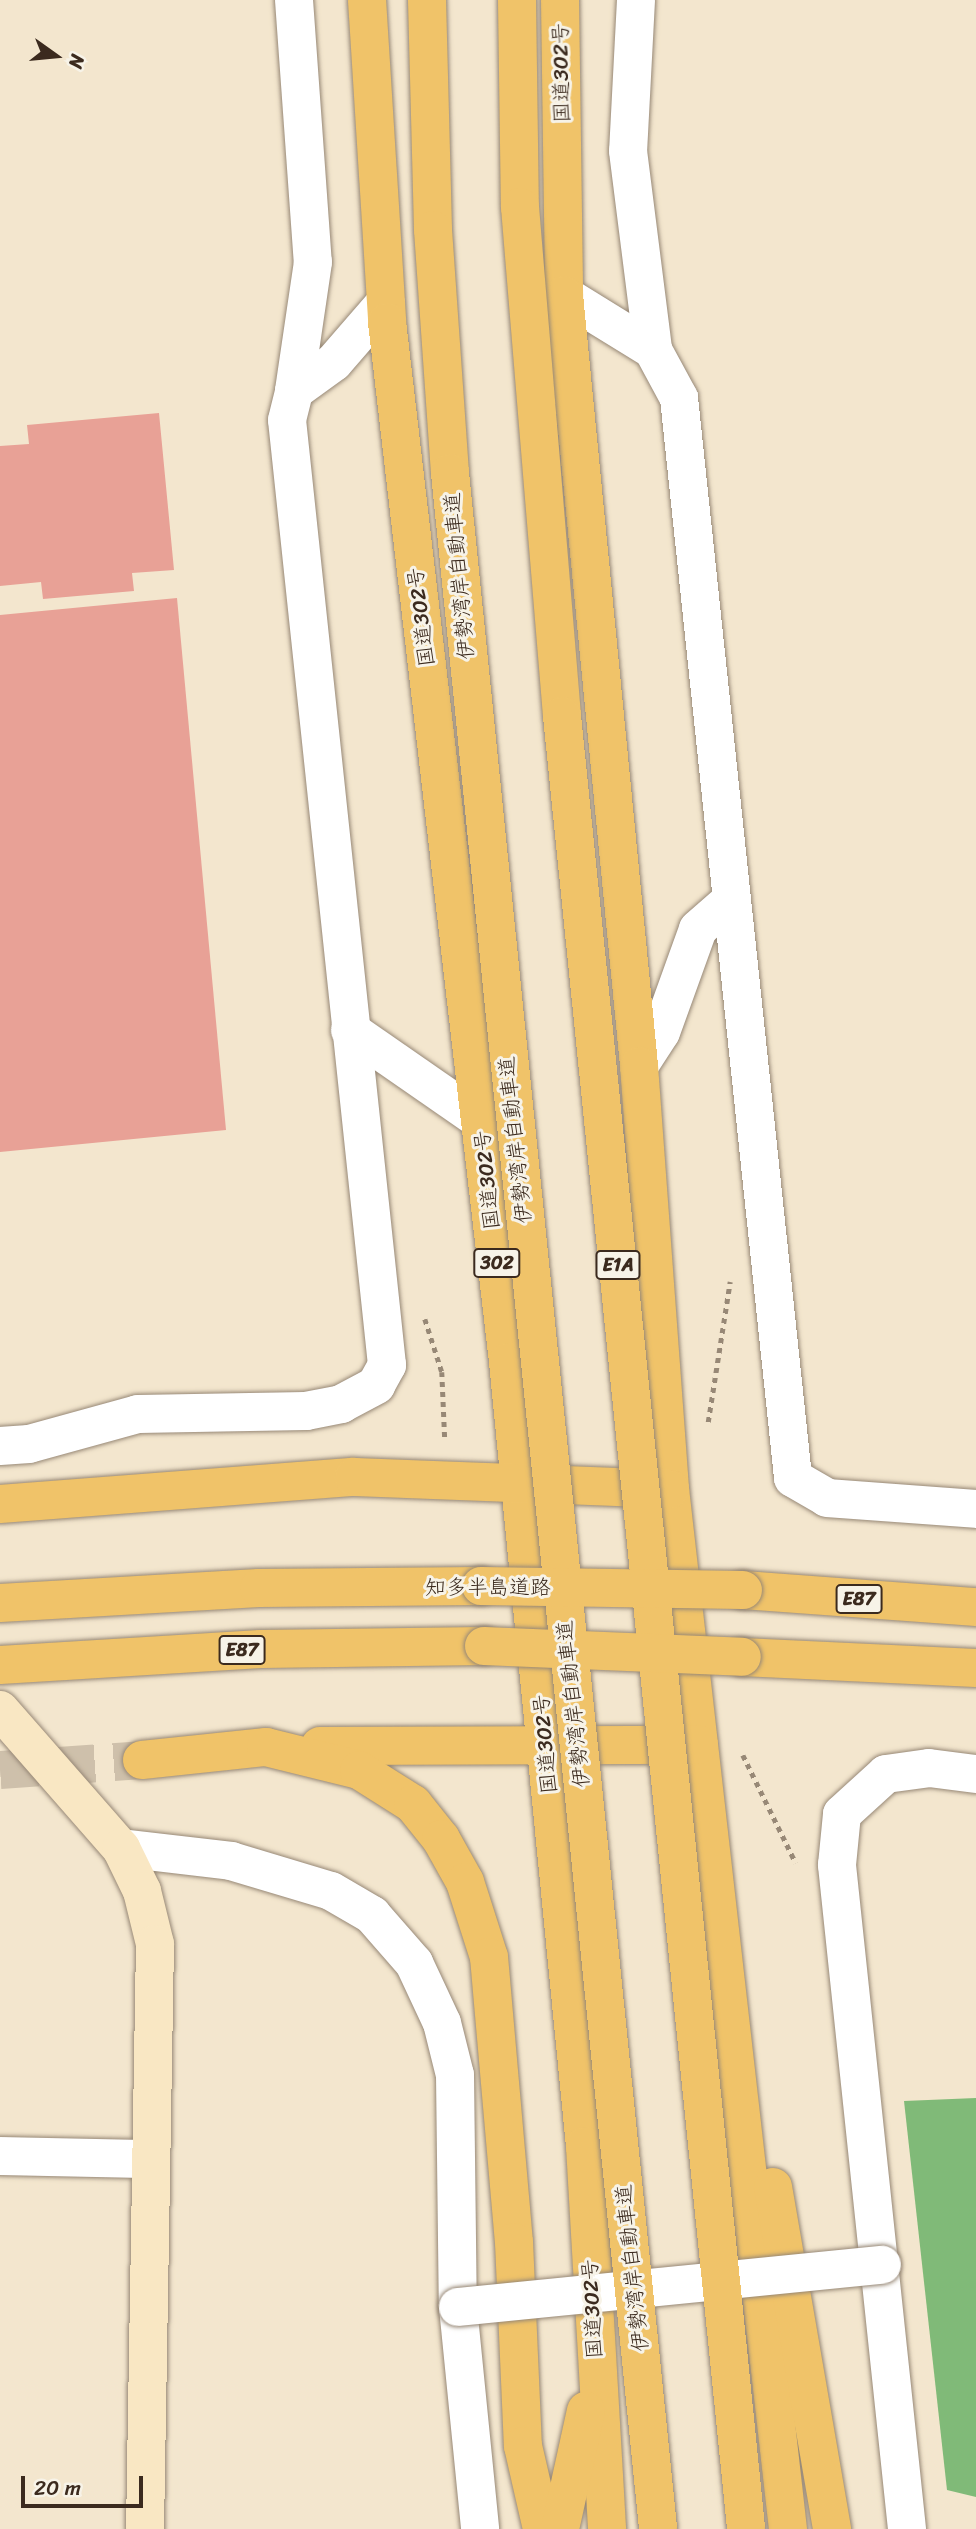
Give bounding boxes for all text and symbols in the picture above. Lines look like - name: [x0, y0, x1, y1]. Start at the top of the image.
- north arrow: [21, 21, 91, 91]
- street label: 国道302号: [548, 23, 574, 123]
- text: N: [59, 51, 94, 72]
- street label: 伊勢湾岸自動車道: [439, 491, 479, 661]
- street label: 国道302号: [402, 566, 440, 668]
- street label: 伊勢湾岸自動車道: [494, 1055, 536, 1225]
- street label: 国道302号: [469, 1129, 505, 1231]
- road number: 302: [472, 1247, 522, 1278]
- road number: E1A: [595, 1250, 641, 1280]
- street label: 知多半島道路: [425, 1574, 551, 1600]
- road number: E87: [834, 1583, 884, 1614]
- street label: 伊勢湾岸自動車道: [552, 1619, 594, 1789]
- road number: E87: [218, 1634, 266, 1666]
- street label: 国道302号: [528, 1693, 562, 1795]
- street label: 伊勢湾岸自動車道: [611, 2183, 653, 2353]
- street label: 国道302号: [577, 2258, 607, 2360]
- scale bar: [24, 2462, 147, 2506]
- text: 20 m: [34, 2469, 81, 2507]

